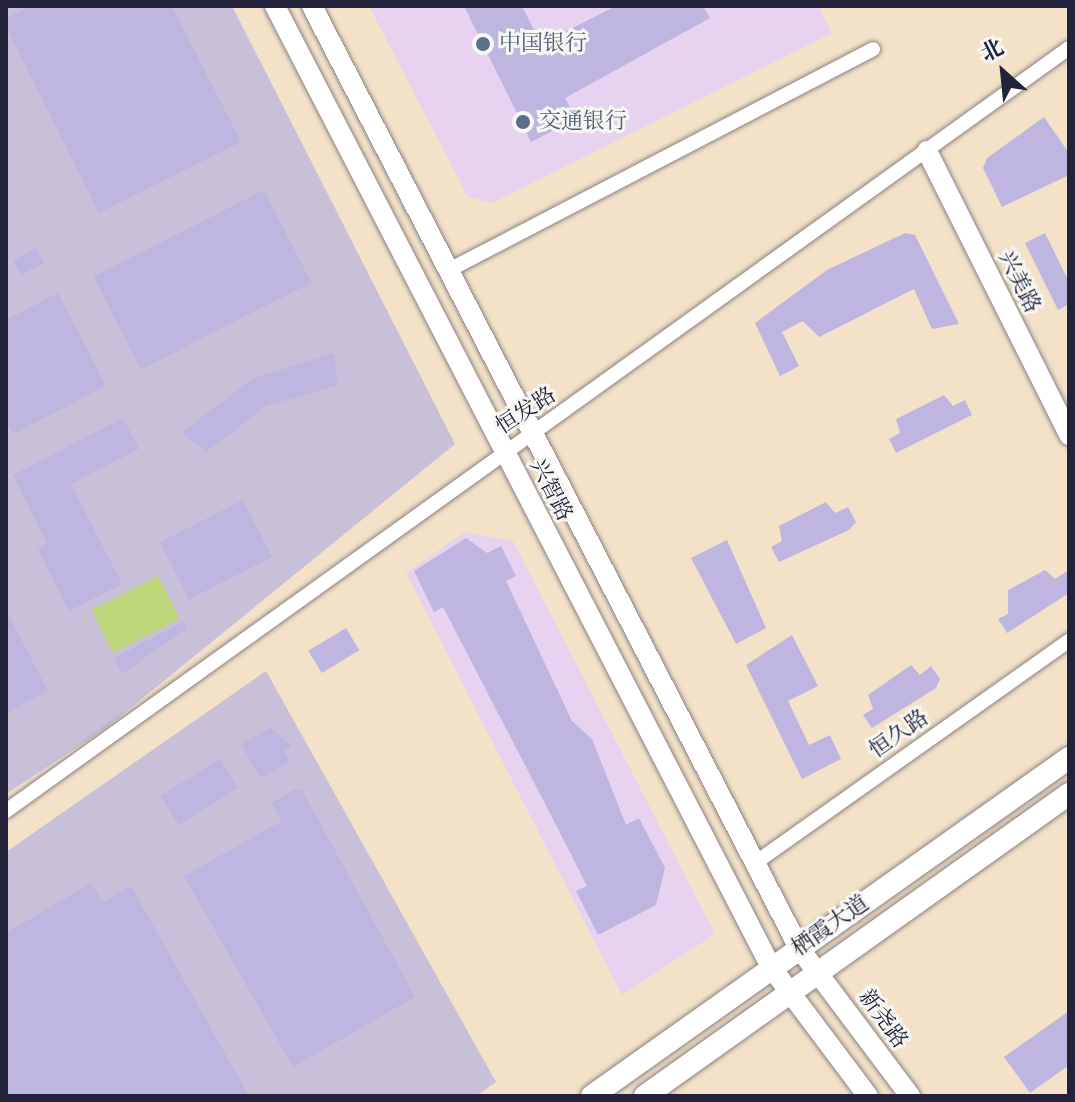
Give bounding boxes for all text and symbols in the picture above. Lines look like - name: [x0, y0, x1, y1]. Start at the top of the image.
- place label: 中国银行: [499, 31, 587, 57]
- north arrow: [963, 32, 1043, 112]
- text: 北: [976, 34, 1008, 67]
- marker: 中国银行: [474, 35, 492, 53]
- place label: 交通银行: [539, 109, 627, 135]
- marker: 交通银行: [514, 113, 532, 131]
- street label: 兴美路: [992, 247, 1046, 317]
- street label: 恒发路: [491, 382, 561, 440]
- street label: 兴智路: [524, 455, 578, 525]
- street label: 恒久路: [864, 704, 934, 764]
- street label: 栖霞大道: [786, 890, 874, 962]
- street label: 新尧路: [853, 985, 913, 1053]

